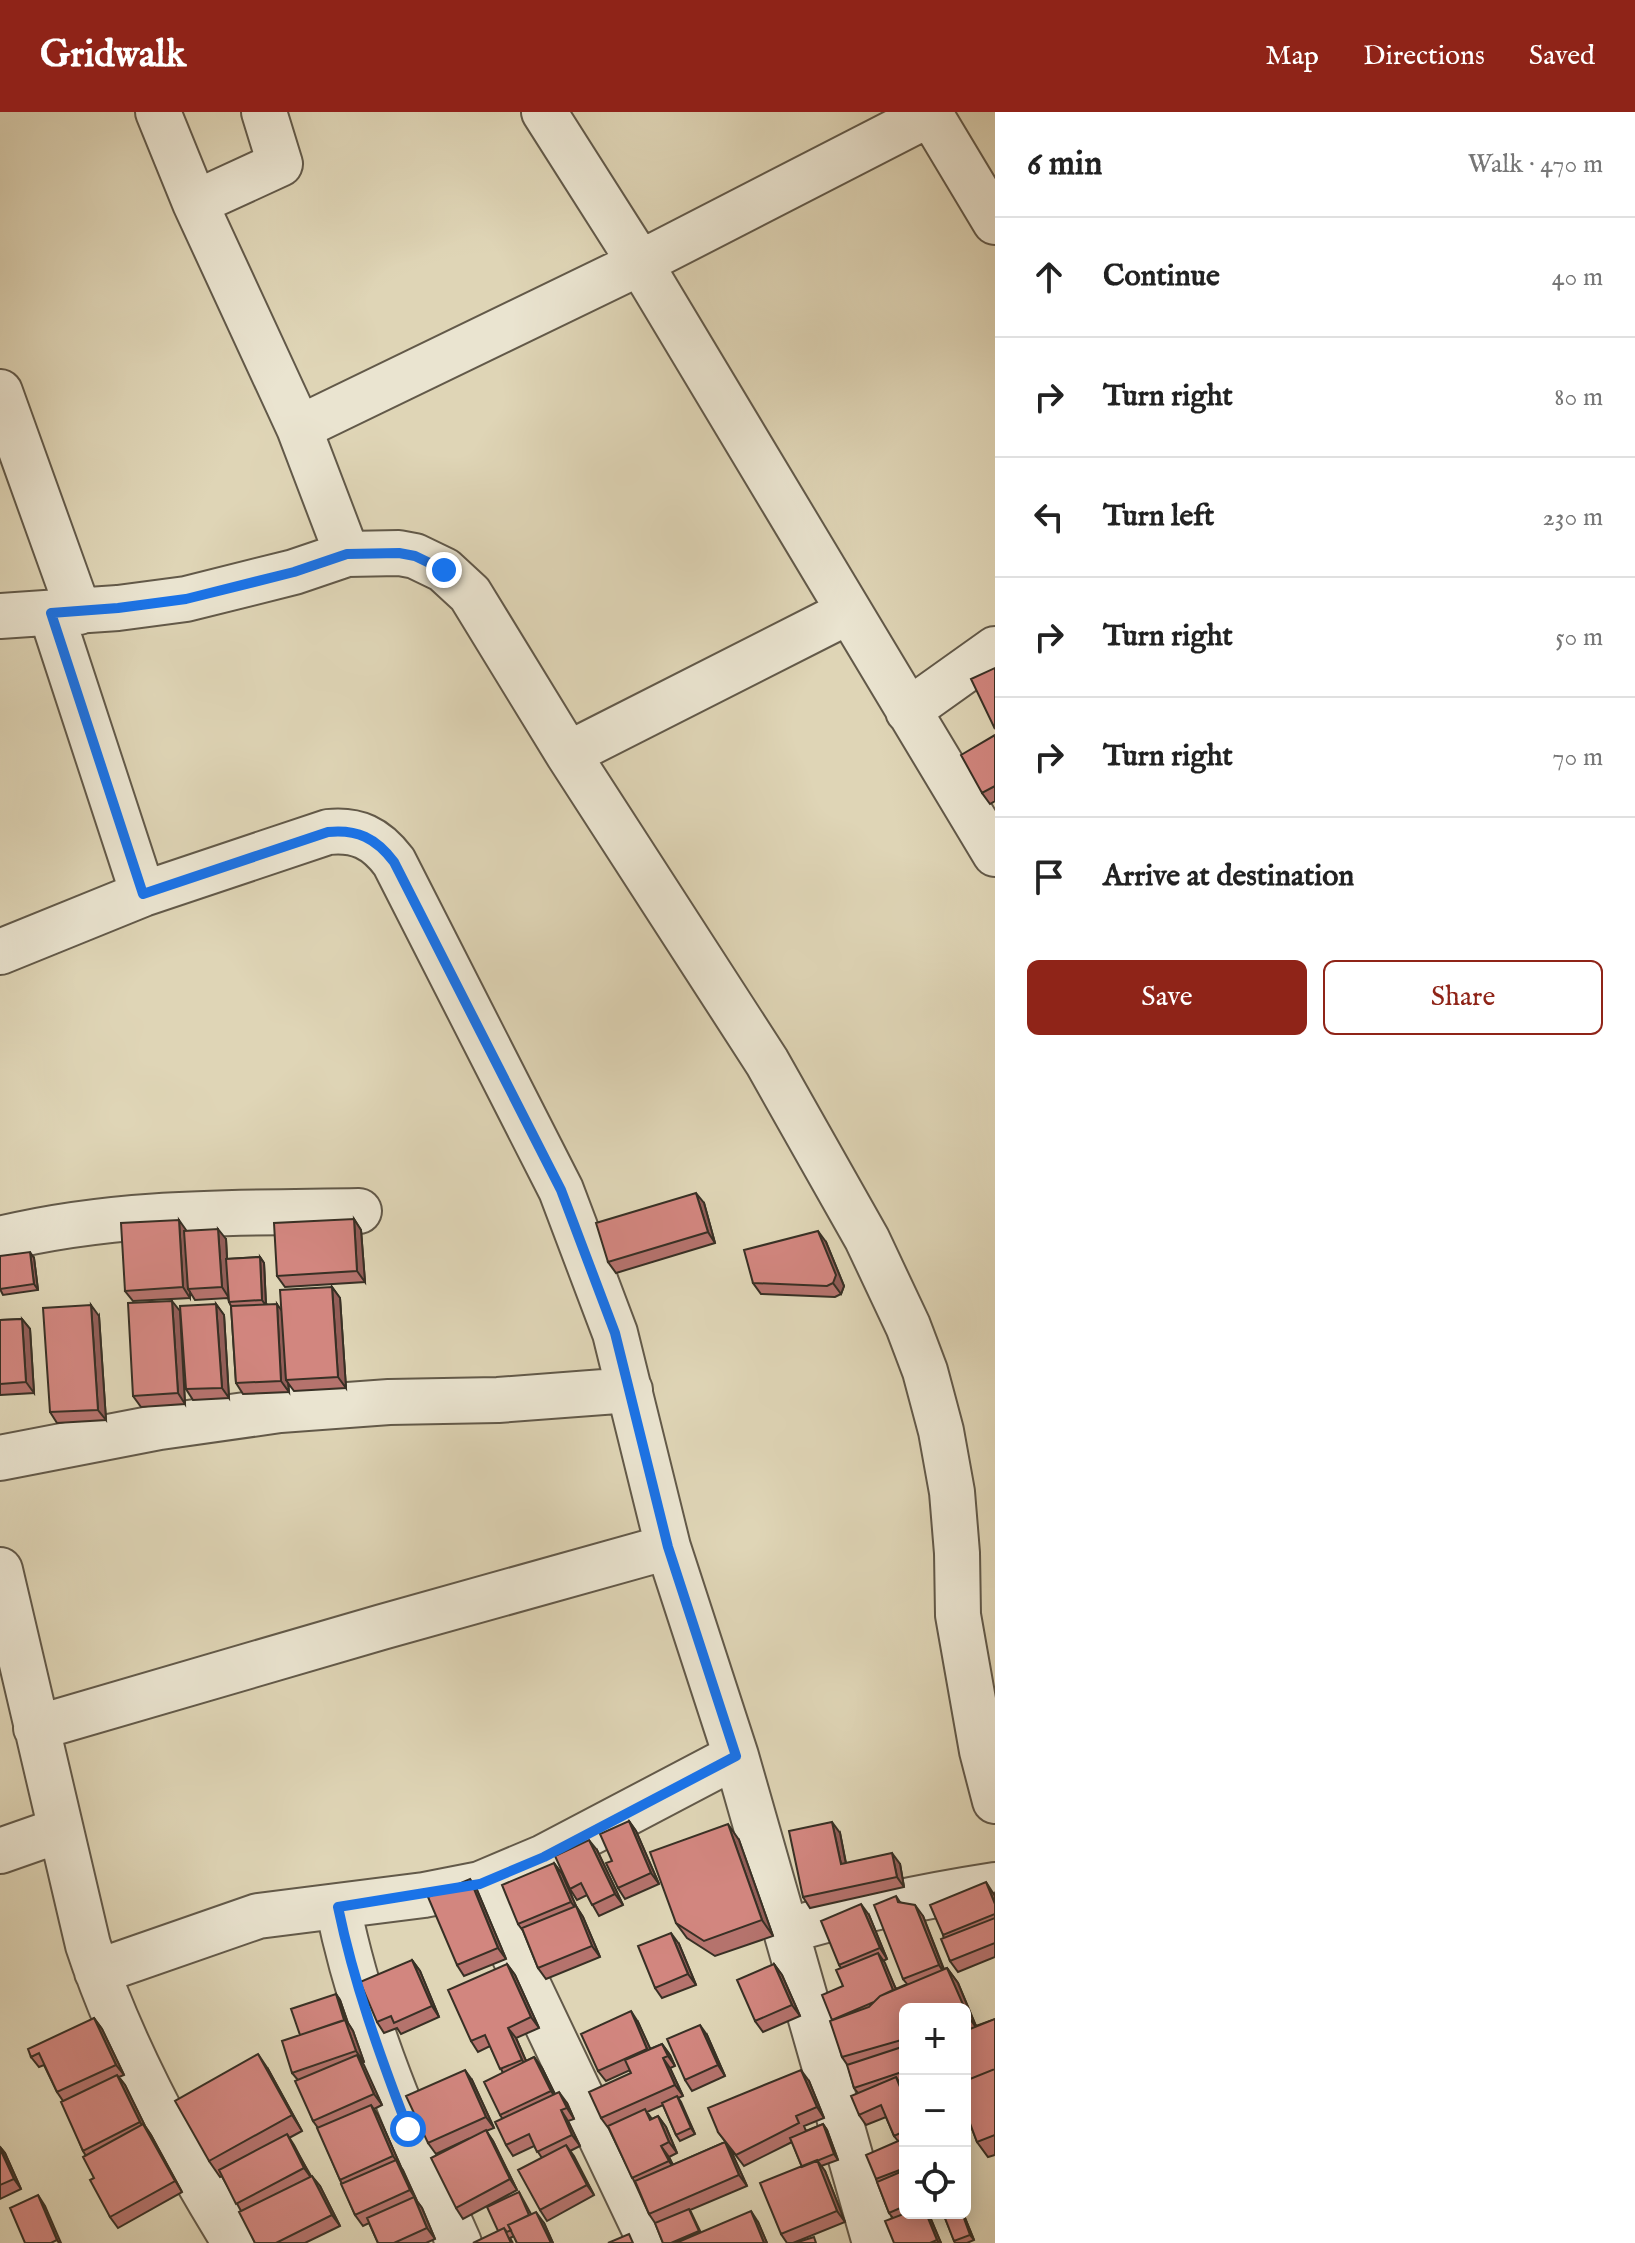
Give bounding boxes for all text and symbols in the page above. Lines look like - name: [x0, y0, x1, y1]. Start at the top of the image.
- text: Gridwalk: [40, 32, 186, 80]
- text: Map: [1265, 39, 1319, 74]
- text: Directions: [1363, 39, 1485, 74]
- text: Saved: [1529, 39, 1595, 74]
- text: 6 min: [1027, 143, 1102, 186]
- text: Walk · 470 m: [1468, 148, 1603, 181]
- icon: ahead: [1027, 255, 1071, 299]
- text: Continue: [1103, 258, 1220, 296]
- text: 40 m: [1552, 261, 1603, 294]
- icon: right: [1027, 375, 1071, 419]
- text: Turn right: [1103, 378, 1233, 416]
- text: 80 m: [1554, 381, 1603, 414]
- icon: left: [1027, 495, 1071, 539]
- text: Turn left: [1103, 498, 1214, 536]
- text: 230 m: [1543, 501, 1603, 534]
- route end: [426, 552, 462, 588]
- icon: right: [1027, 615, 1071, 659]
- text: Turn right: [1103, 618, 1233, 656]
- text: 50 m: [1555, 621, 1603, 654]
- icon: right: [1027, 735, 1071, 779]
- text: Turn right: [1103, 738, 1233, 776]
- text: 70 m: [1552, 741, 1603, 774]
- icon: arrive: [1027, 855, 1071, 899]
- text: Arrive at destination: [1103, 858, 1354, 896]
- button: Save: [1027, 960, 1307, 1035]
- button: Share: [1323, 960, 1603, 1035]
- map controls: [899, 2003, 971, 2219]
- button: +: [899, 2003, 971, 2075]
- button: −: [899, 2075, 971, 2147]
- route start: [390, 2111, 426, 2147]
- button: locate: [899, 2147, 971, 2219]

